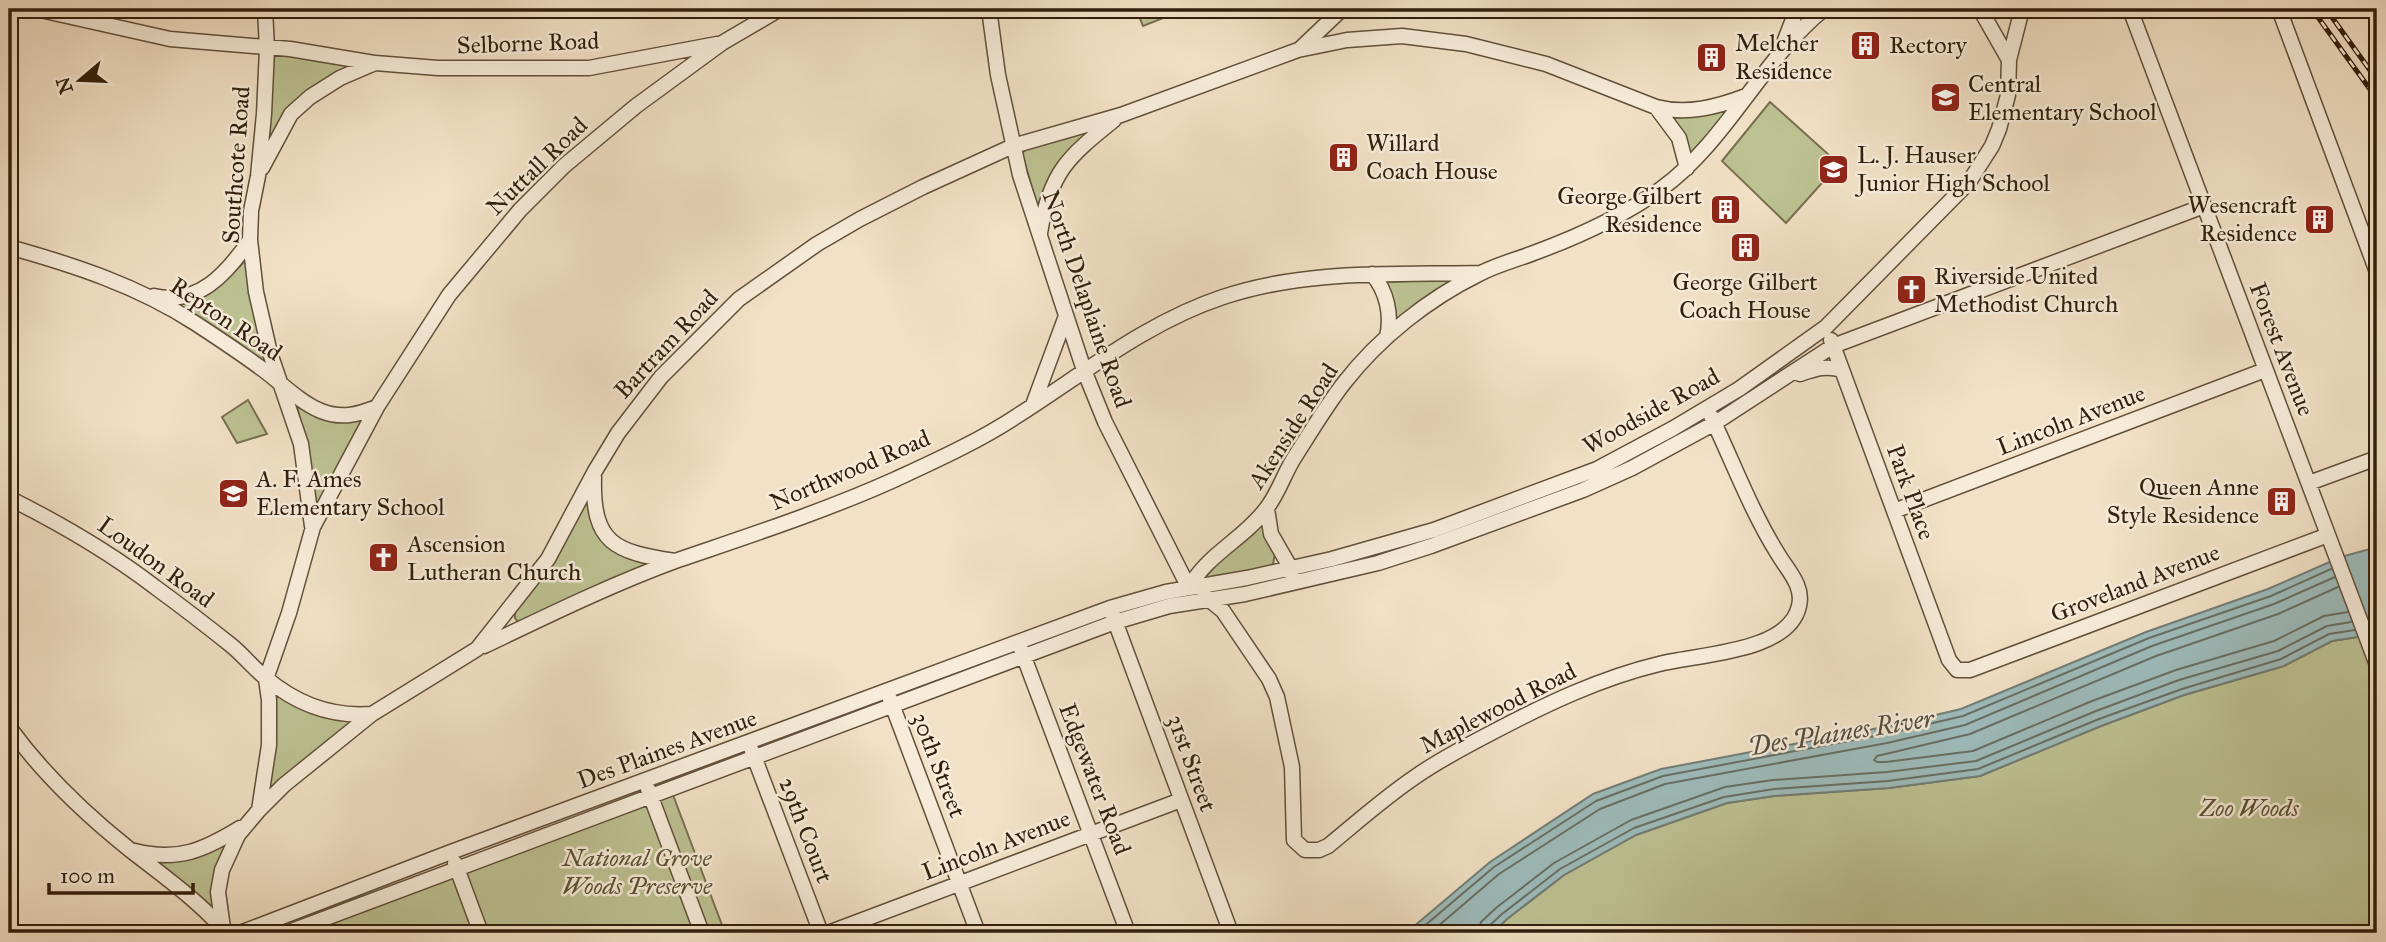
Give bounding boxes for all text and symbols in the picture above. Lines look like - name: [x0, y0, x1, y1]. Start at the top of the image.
- street label: Selborne Road: [456, 26, 600, 60]
- place label: Melcher Residence: [1735, 28, 1832, 86]
- building icon: Rectory: [1849, 28, 1883, 62]
- place label: Rectory: [1889, 30, 1968, 60]
- building icon: Melcher Residence: [1695, 40, 1729, 74]
- north arrow: [46, 46, 116, 116]
- place label: Central Elementary School: [1968, 69, 2157, 127]
- text: N: [51, 74, 78, 97]
- school or university icon: Central Elementary School: [1928, 81, 1962, 115]
- street label: Southcote Road: [216, 85, 256, 245]
- street label: Nuttall Road: [480, 110, 594, 222]
- place label: Willard Coach House: [1366, 128, 1498, 186]
- building icon: Willard Coach House: [1326, 140, 1360, 174]
- place label: L. J. Hauser Junior High School: [1854, 140, 2050, 198]
- school or university icon: L. J. Hauser Junior High School: [1817, 152, 1851, 186]
- place label: George Gilbert Residence: [1557, 181, 1702, 239]
- street label: North Delaplaine Road: [1036, 186, 1138, 412]
- place label: Wesencraft Residence: [2188, 190, 2297, 248]
- building icon: George Gilbert Residence: [1708, 193, 1742, 227]
- building icon: Wesencraft Residence: [2303, 202, 2337, 236]
- building icon: George Gilbert Coach House: [1728, 231, 1762, 265]
- place label: Riverside United Methodist Church: [1934, 261, 2118, 319]
- place label: George Gilbert Coach House: [1673, 267, 1818, 325]
- street label: Repton Road: [164, 271, 288, 367]
- church icon: Riverside United Methodist Church: [1894, 273, 1928, 307]
- street label: Forest Avenue: [2243, 278, 2321, 420]
- street label: Bartram Road: [608, 283, 724, 405]
- street label: Akenside Road: [1241, 358, 1345, 495]
- street label: Woodside Road: [1577, 361, 1725, 461]
- street label: Lincoln Avenue: [1993, 378, 2149, 462]
- street label: Northwood Road: [765, 423, 935, 517]
- street label: Park Place: [1880, 440, 1942, 544]
- place label: A. F. Ames Elementary School: [255, 464, 445, 522]
- place label: Queen Anne Style Residence: [2107, 472, 2259, 530]
- school or university icon: A. F. Ames Elementary School: [216, 476, 250, 510]
- building icon: Queen Anne Style Residence: [2265, 484, 2299, 518]
- street label: Loudon Road: [92, 510, 220, 614]
- place label: Ascension Lutheran Church: [406, 529, 581, 587]
- street label: Groveland Avenue: [2046, 537, 2224, 629]
- church icon: Ascension Lutheran Church: [367, 541, 401, 575]
- street label: Maplewood Road: [1415, 656, 1581, 760]
- street label: Edgewater Road: [1052, 699, 1138, 859]
- water label: Des Plaines River: [1746, 701, 1937, 762]
- street label: Des Plaines Avenue: [573, 703, 761, 795]
- street label: 30th Street: [905, 708, 973, 822]
- street label: 31st Street: [1161, 710, 1224, 816]
- street label: 29th Court: [772, 773, 840, 887]
- park label: Zoo Woods: [2198, 793, 2300, 823]
- street label: Lincoln Avenue: [918, 803, 1074, 887]
- park label: National Grove Woods Preserve: [561, 843, 713, 901]
- scale bar: [49, 851, 192, 895]
- text: 100 m: [60, 863, 115, 889]

